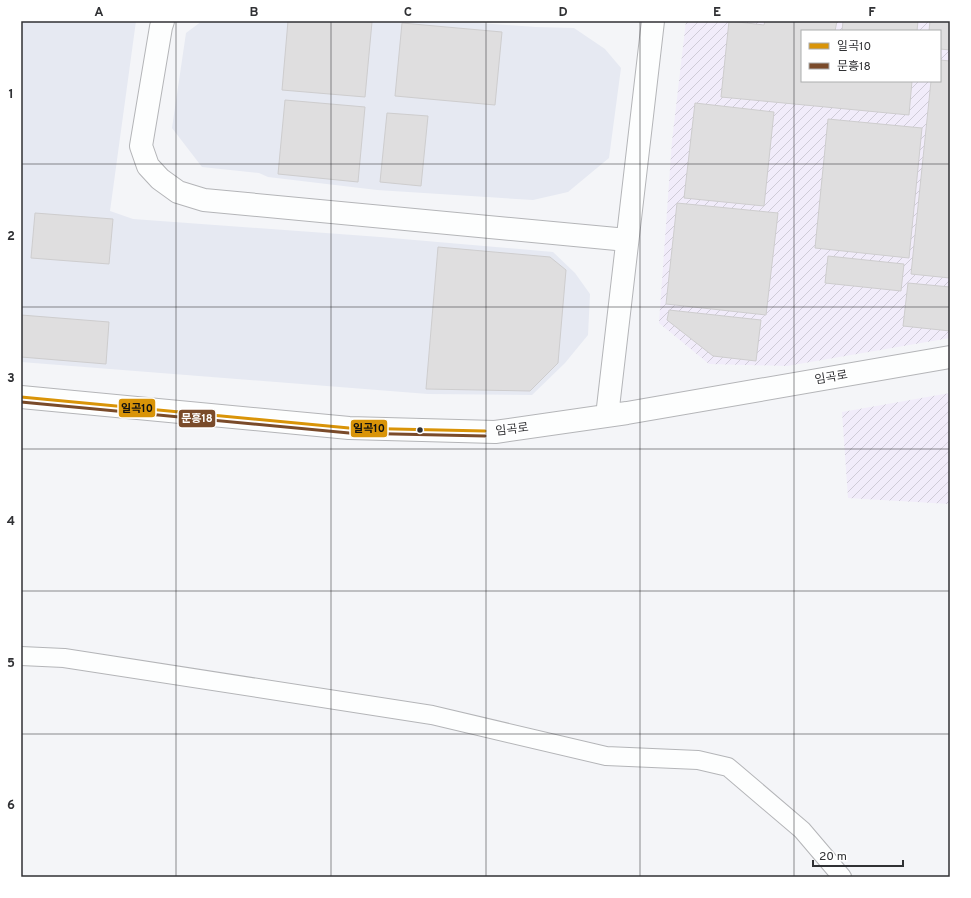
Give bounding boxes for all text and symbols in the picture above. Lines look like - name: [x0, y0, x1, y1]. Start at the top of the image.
- text: A: [94, 5, 104, 21]
- text: B: [250, 5, 259, 21]
- text: C: [404, 5, 412, 21]
- text: D: [558, 5, 568, 21]
- text: E: [713, 5, 721, 21]
- text: F: [868, 5, 876, 21]
- legend: [801, 30, 941, 82]
- text: 일곡10: [837, 39, 871, 55]
- text: 문흥18: [837, 59, 871, 75]
- text: 1: [8, 87, 14, 103]
- text: 2: [7, 229, 15, 245]
- street label: 임곡로: [813, 367, 849, 389]
- text: 3: [7, 371, 15, 387]
- line badge: 일곡10: [118, 398, 156, 418]
- text: 일곡10: [121, 402, 153, 416]
- line badge: 문흥18: [178, 409, 216, 428]
- text: 문흥18: [181, 412, 213, 426]
- line badge: 일곡10: [350, 419, 388, 438]
- street label: 임곡로: [495, 420, 530, 440]
- text: 일곡10: [353, 422, 385, 436]
- unlabelled marker: [415, 425, 425, 435]
- text: 4: [7, 514, 15, 530]
- text: 5: [7, 656, 15, 672]
- text: 6: [7, 798, 15, 814]
- scale bar: [813, 842, 903, 868]
- text: 20 m: [819, 849, 847, 865]

